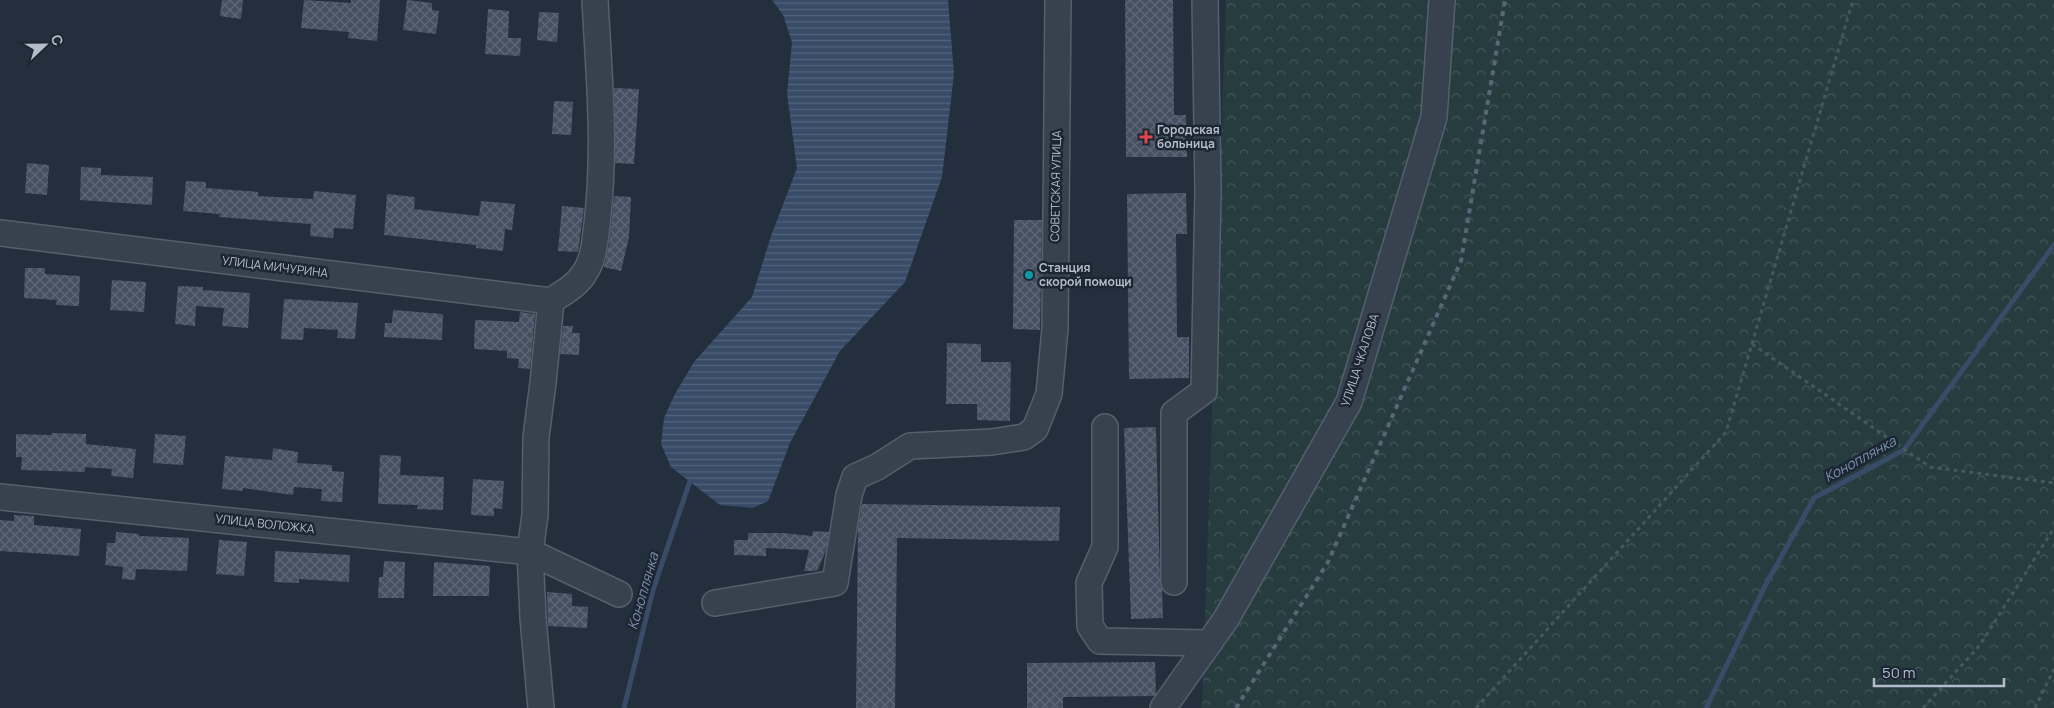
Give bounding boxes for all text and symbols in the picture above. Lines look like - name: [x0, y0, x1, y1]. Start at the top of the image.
- north arrow: [20, 20, 70, 70]
- text: С: [47, 32, 68, 48]
- place label: Городская больница: [1157, 121, 1220, 152]
- street label: СОВЕТСКАЯ УЛИЦА: [1046, 130, 1065, 242]
- marker: Городская больница: [1139, 130, 1153, 144]
- street label: УЛИЦА МИЧУРИНА: [221, 252, 329, 281]
- place label: Станция скорой помощи: [1039, 259, 1132, 290]
- marker: Станция скорой помощи: [1023, 269, 1035, 281]
- street label: УЛИЦА ЧКАЛОВА: [1336, 311, 1383, 409]
- water label: Коноплянка: [1820, 430, 1900, 486]
- street label: УЛИЦА ВОЛОЖКА: [215, 510, 316, 537]
- water label: Коноплянка: [622, 549, 663, 632]
- scale bar: [1874, 656, 2004, 688]
- text: 50 m: [1882, 662, 1916, 683]

